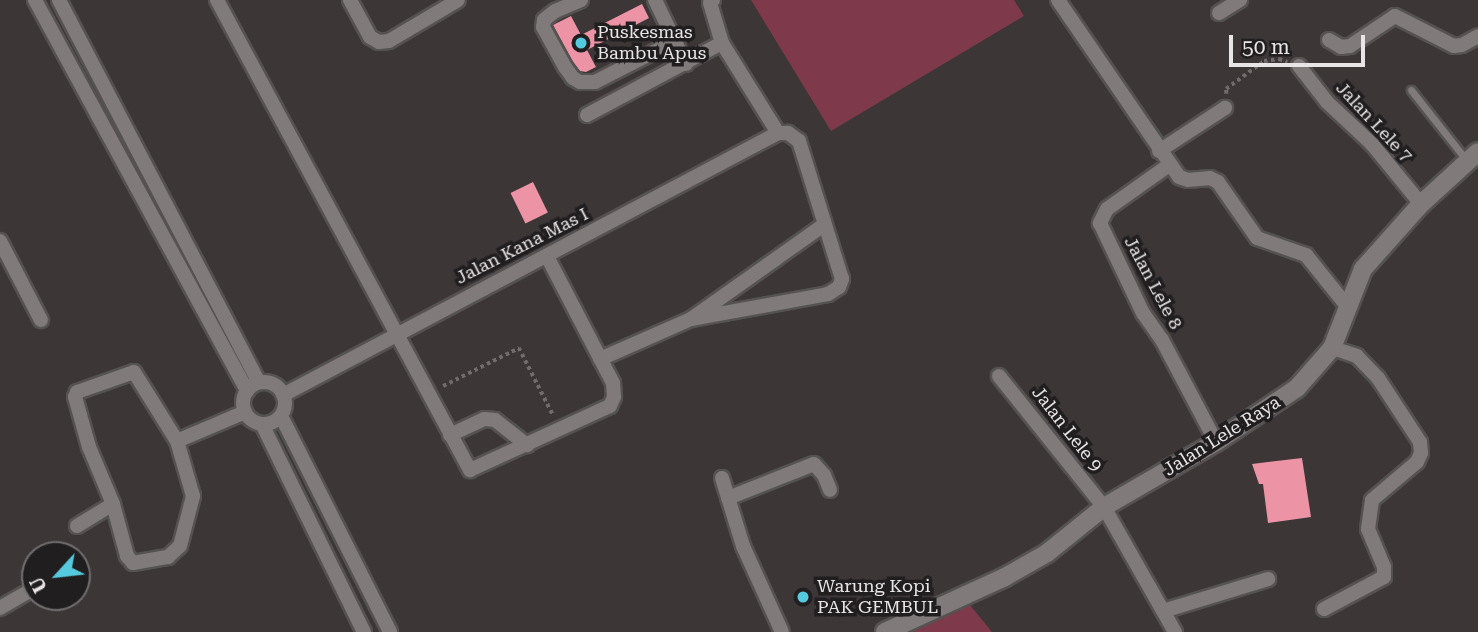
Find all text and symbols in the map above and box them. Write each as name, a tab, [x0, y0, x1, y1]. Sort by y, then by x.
scale bar	[1233, 21, 1370, 65]
place label: Puskesmas Bambu Apus	[597, 22, 706, 64]
marker: Puskesmas Bambu Apus	[571, 33, 591, 53]
text: 50 m	[1242, 35, 1290, 59]
street label: Jalan Lele 7	[1331, 77, 1417, 167]
street label: Jalan Kana Mas I	[452, 203, 592, 289]
street label: Jalan Lele 8	[1120, 233, 1186, 333]
street label: Jalan Lele 9	[1027, 382, 1107, 476]
street label: Jalan Lele Raya	[1160, 391, 1284, 481]
north arrow	[21, 541, 91, 611]
text: U	[25, 573, 52, 597]
place label: Warung Kopi PAK GEMBUL	[817, 576, 938, 618]
marker: Warung Kopi PAK GEMBUL	[795, 589, 811, 605]

